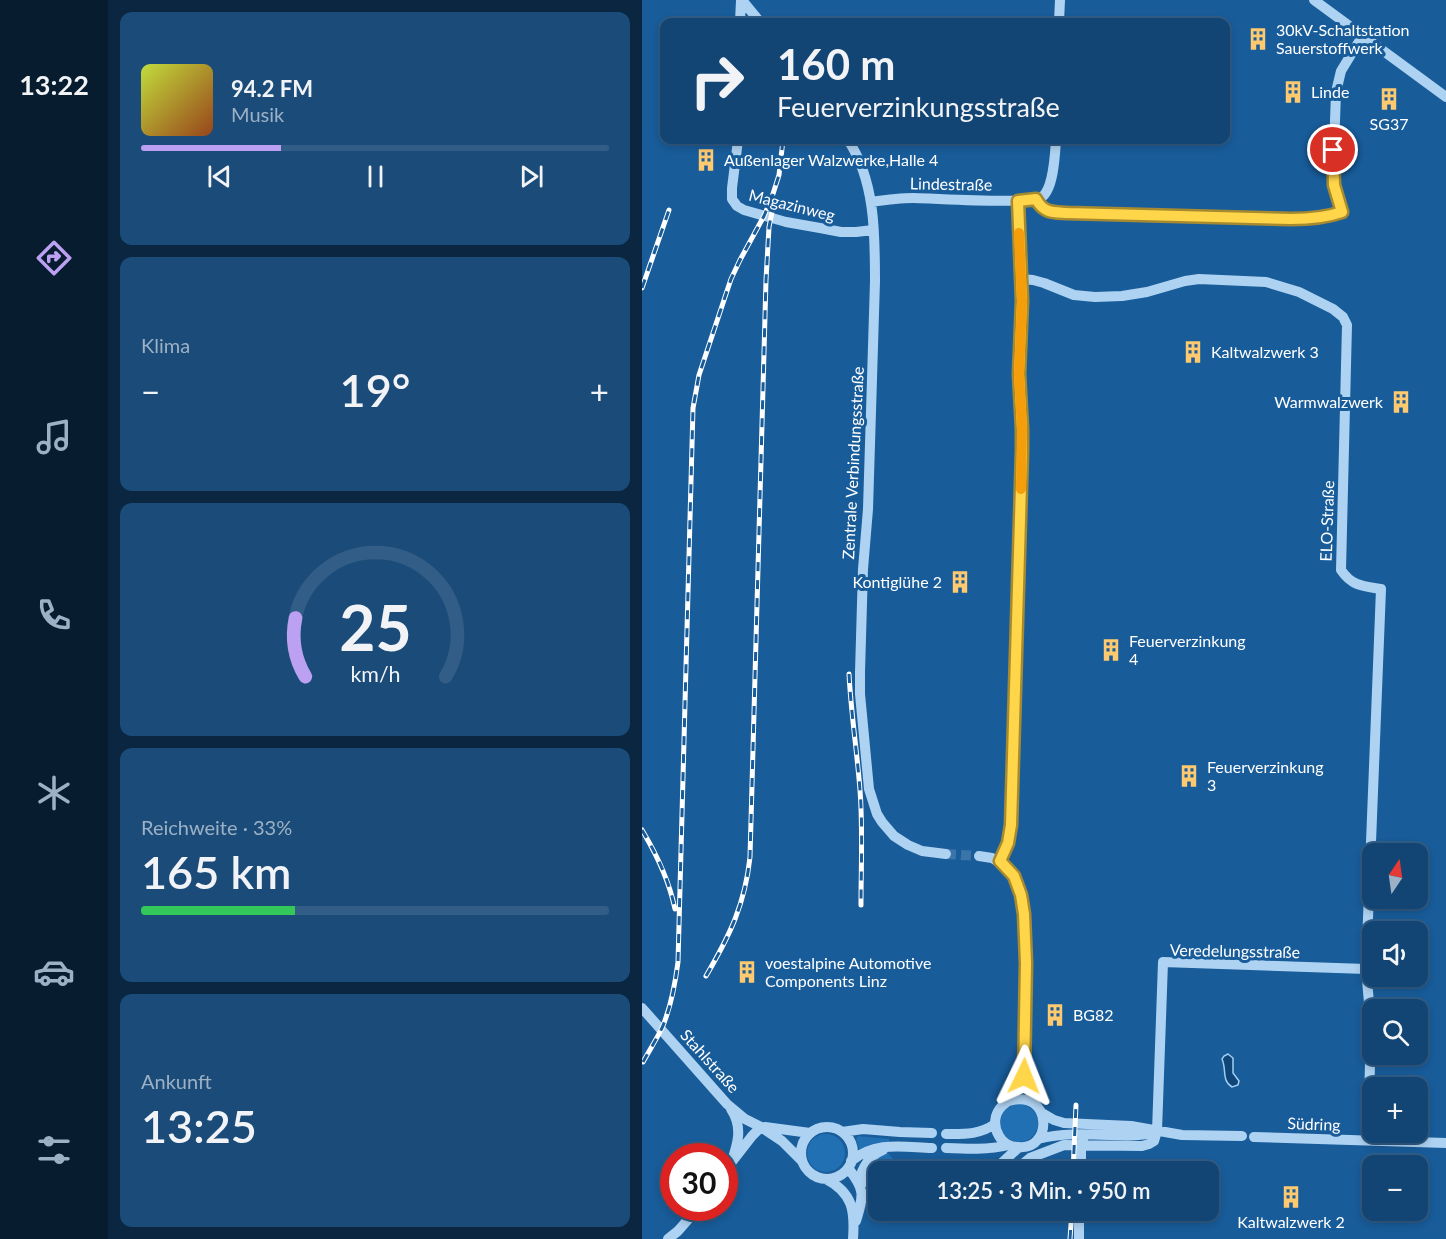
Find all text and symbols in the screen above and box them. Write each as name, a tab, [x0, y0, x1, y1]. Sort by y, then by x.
place label: 30kV-Schaltstation Sauerstoffwerk	[1276, 20, 1410, 57]
building icon: 30kV-Schaltstation Sauerstoffwerk	[1245, 26, 1271, 52]
text: 160 m	[777, 39, 895, 89]
icon: right	[678, 42, 756, 120]
text: 13:22	[19, 68, 89, 101]
text: 94.2 FM	[231, 75, 313, 102]
building icon: Linde	[1280, 79, 1306, 105]
place label: Linde	[1311, 82, 1349, 101]
building icon: SG37	[1376, 86, 1402, 112]
text: Feuerverzinkungsstraße	[777, 90, 1060, 123]
text: Musik	[231, 102, 284, 126]
place label: SG37	[1370, 114, 1408, 133]
pin	[1307, 124, 1358, 175]
icon: arrive	[1316, 133, 1349, 166]
building icon: Außenlager Walzwerke,Halle 4	[693, 147, 719, 173]
place label: Außenlager Walzwerke,Halle 4	[724, 150, 938, 169]
icon: previous	[203, 160, 236, 193]
icon: pause	[359, 160, 392, 193]
icon: next	[515, 160, 548, 193]
street label: Lindestraße	[910, 173, 992, 194]
street label: Magazinweg	[747, 185, 837, 224]
icon: directions	[33, 237, 75, 279]
text: Klima	[141, 333, 190, 357]
building icon: Kaltwalzwerk 3	[1180, 339, 1206, 365]
place label: Kaltwalzwerk 3	[1211, 342, 1319, 361]
text: 19°	[340, 363, 410, 417]
street label: Zentrale Verbindungsstraße	[838, 366, 867, 560]
text: −	[141, 371, 160, 411]
text: +	[590, 371, 609, 411]
building icon: Warmwalzwerk	[1388, 389, 1414, 415]
place label: Warmwalzwerk	[1274, 392, 1384, 411]
icon: music	[33, 416, 75, 458]
street label: ELO-Straße	[1316, 480, 1337, 562]
building icon: Kontiglühe 2	[947, 569, 973, 595]
place label: Kontiglühe 2	[852, 572, 942, 591]
text: 25	[339, 589, 411, 664]
icon: phone	[33, 594, 75, 636]
place label: Feuerverzinkung 4	[1129, 631, 1246, 668]
building icon: Feuerverzinkung 4	[1098, 637, 1124, 663]
text: km/h	[350, 661, 400, 687]
place label: Feuerverzinkung 3	[1207, 757, 1324, 794]
building icon: Feuerverzinkung 3	[1176, 763, 1202, 789]
icon: climate	[33, 772, 75, 814]
text: Reichweite · 33%	[141, 815, 292, 839]
north arrow	[1362, 843, 1428, 909]
map controls	[1362, 843, 1428, 1221]
text: 165 km	[141, 845, 291, 899]
button: sound	[1362, 921, 1428, 987]
street label: Veredelungsstraße	[1170, 940, 1300, 961]
icon: car	[33, 951, 75, 993]
place label: voestalpine Automotive Components Linz	[765, 953, 931, 990]
building icon: voestalpine Automotive Components Linz	[734, 959, 760, 985]
button: search	[1362, 999, 1428, 1065]
building icon: BG82	[1042, 1002, 1068, 1028]
place label: BG82	[1073, 1005, 1114, 1024]
street label: Stahlstraße	[677, 1025, 744, 1096]
position arrow	[992, 1044, 1056, 1108]
text: Ankunft	[141, 1069, 212, 1093]
button: +	[1362, 1077, 1428, 1143]
text: 13:25	[141, 1099, 257, 1153]
street label: Südring	[1287, 1113, 1341, 1134]
icon: filters	[33, 1129, 75, 1171]
speed limit sign: 30	[660, 1143, 738, 1221]
button: −	[1362, 1155, 1428, 1221]
text: 13:25 · 3 Min. · 950 m	[936, 1177, 1151, 1204]
building icon: Kaltwalzwerk 2	[1278, 1184, 1304, 1210]
place label: Kaltwalzwerk 2	[1237, 1212, 1345, 1231]

